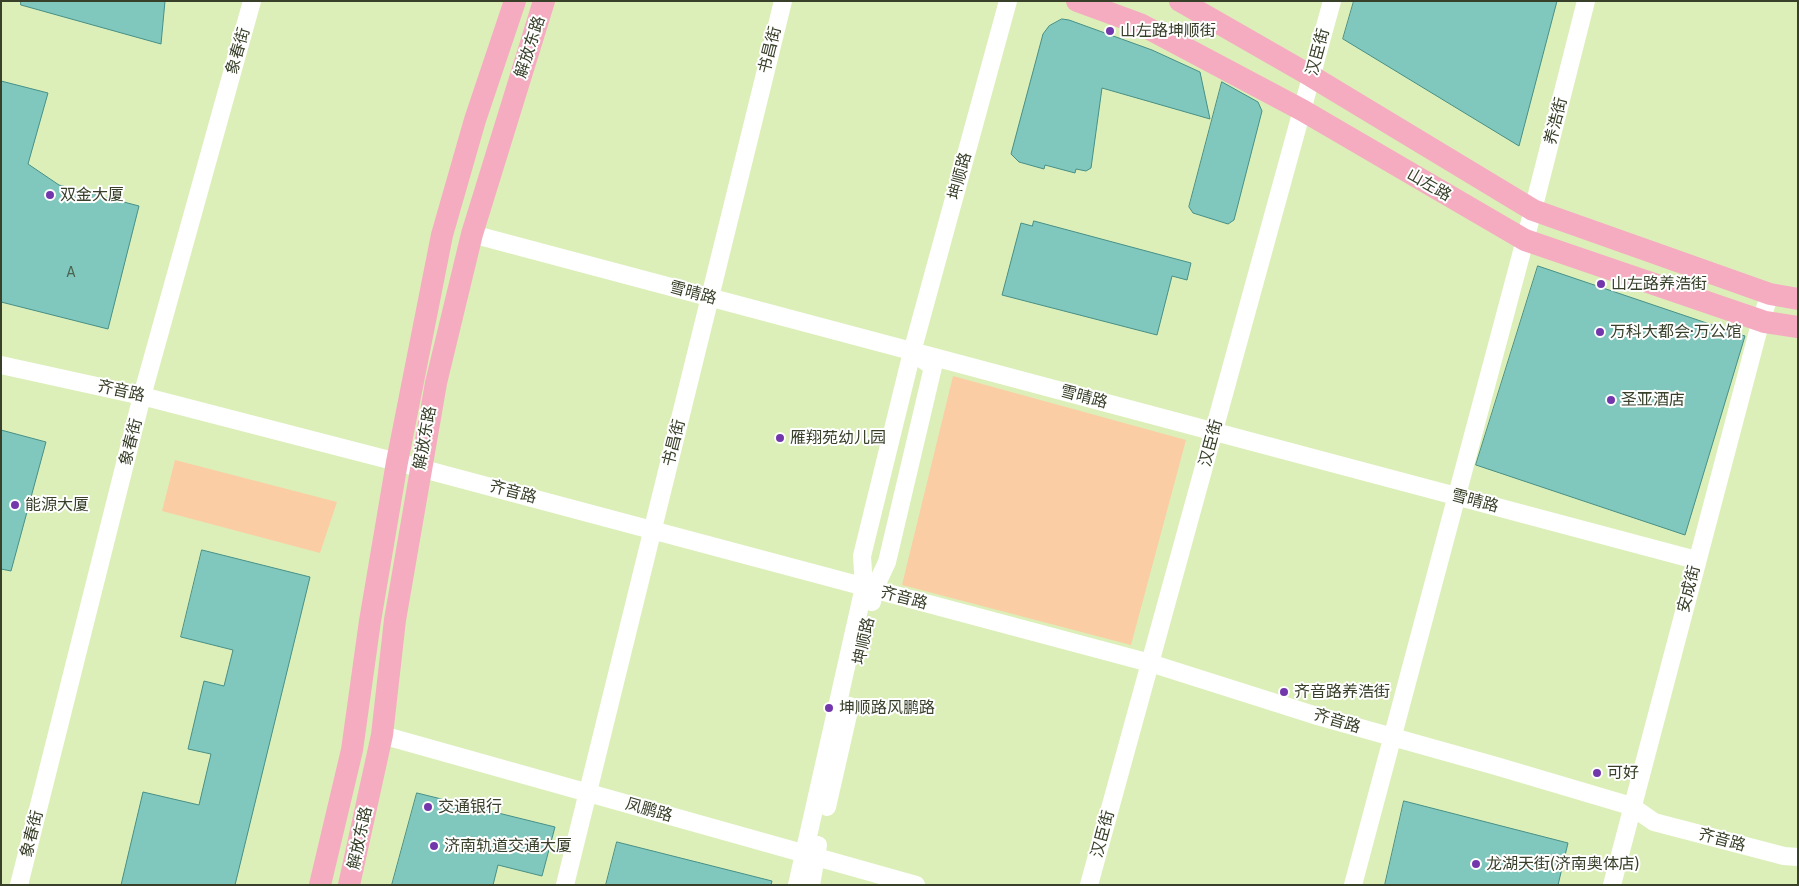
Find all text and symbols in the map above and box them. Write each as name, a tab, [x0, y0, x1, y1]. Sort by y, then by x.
street label: 解放东路	[511, 14, 549, 80]
place label: 山左路坤顺街	[1120, 21, 1216, 41]
street label: 书昌街	[755, 24, 785, 76]
street label: 象春街	[222, 25, 254, 77]
marker: 山左路坤顺街	[1104, 25, 1116, 37]
street label: 汉臣街	[1303, 26, 1333, 78]
street label: 养浩街	[1541, 95, 1571, 147]
street label: 坤顺路	[945, 150, 975, 202]
street label: 山左路	[1403, 165, 1455, 205]
place label: 双金大厦	[60, 185, 124, 205]
marker: 双金大厦	[44, 189, 56, 201]
house number: A	[66, 265, 76, 281]
place label: 山左路养浩街	[1611, 274, 1707, 294]
street label: 雪晴路	[667, 278, 719, 308]
marker: 山左路养浩街	[1595, 278, 1607, 290]
place label: 万科大都会·万公馆	[1610, 322, 1742, 342]
marker: 万科大都会·万公馆	[1594, 326, 1606, 338]
street label: 齐音路	[95, 376, 147, 406]
street label: 雪晴路	[1058, 382, 1110, 412]
place label: 圣亚酒店	[1621, 390, 1685, 410]
marker: 圣亚酒店	[1605, 394, 1617, 406]
street label: 解放东路	[410, 405, 440, 471]
street label: 象春街	[116, 416, 146, 468]
street label: 书昌街	[659, 417, 689, 469]
street label: 汉臣街	[1196, 417, 1226, 469]
place label: 雁翔苑幼儿园	[790, 428, 886, 448]
marker: 雁翔苑幼儿园	[774, 432, 786, 444]
street label: 齐音路	[487, 477, 539, 507]
street label: 雪晴路	[1449, 486, 1501, 516]
place label: 能源大厦	[25, 495, 89, 515]
marker: 能源大厦	[9, 499, 21, 511]
street label: 安成街	[1674, 563, 1704, 615]
street label: 齐音路	[878, 583, 930, 613]
street label: 坤顺路	[850, 616, 878, 666]
place label: 齐音路养浩街	[1294, 682, 1390, 702]
marker: 齐音路养浩街	[1278, 686, 1290, 698]
place label: 坤顺路风鹏路	[839, 698, 935, 718]
marker: 坤顺路风鹏路	[823, 702, 835, 714]
street label: 齐音路	[1311, 705, 1363, 737]
place label: 可好	[1607, 763, 1639, 783]
marker: 可好	[1591, 767, 1603, 779]
street label: 凤鹏路	[623, 794, 675, 826]
place label: 交通银行	[438, 797, 502, 817]
marker: 交通银行	[422, 801, 434, 813]
street label: 解放东路	[344, 805, 376, 871]
street label: 象春街	[17, 808, 47, 860]
street label: 汉臣街	[1088, 808, 1118, 860]
street label: 齐音路	[1696, 825, 1748, 855]
place label: 济南轨道交通大厦	[444, 836, 572, 856]
marker: 济南轨道交通大厦	[428, 840, 440, 852]
place label: 龙湖天街(济南奥体店)	[1486, 854, 1640, 874]
marker: 龙湖天街(济南奥体店)	[1470, 858, 1482, 870]

